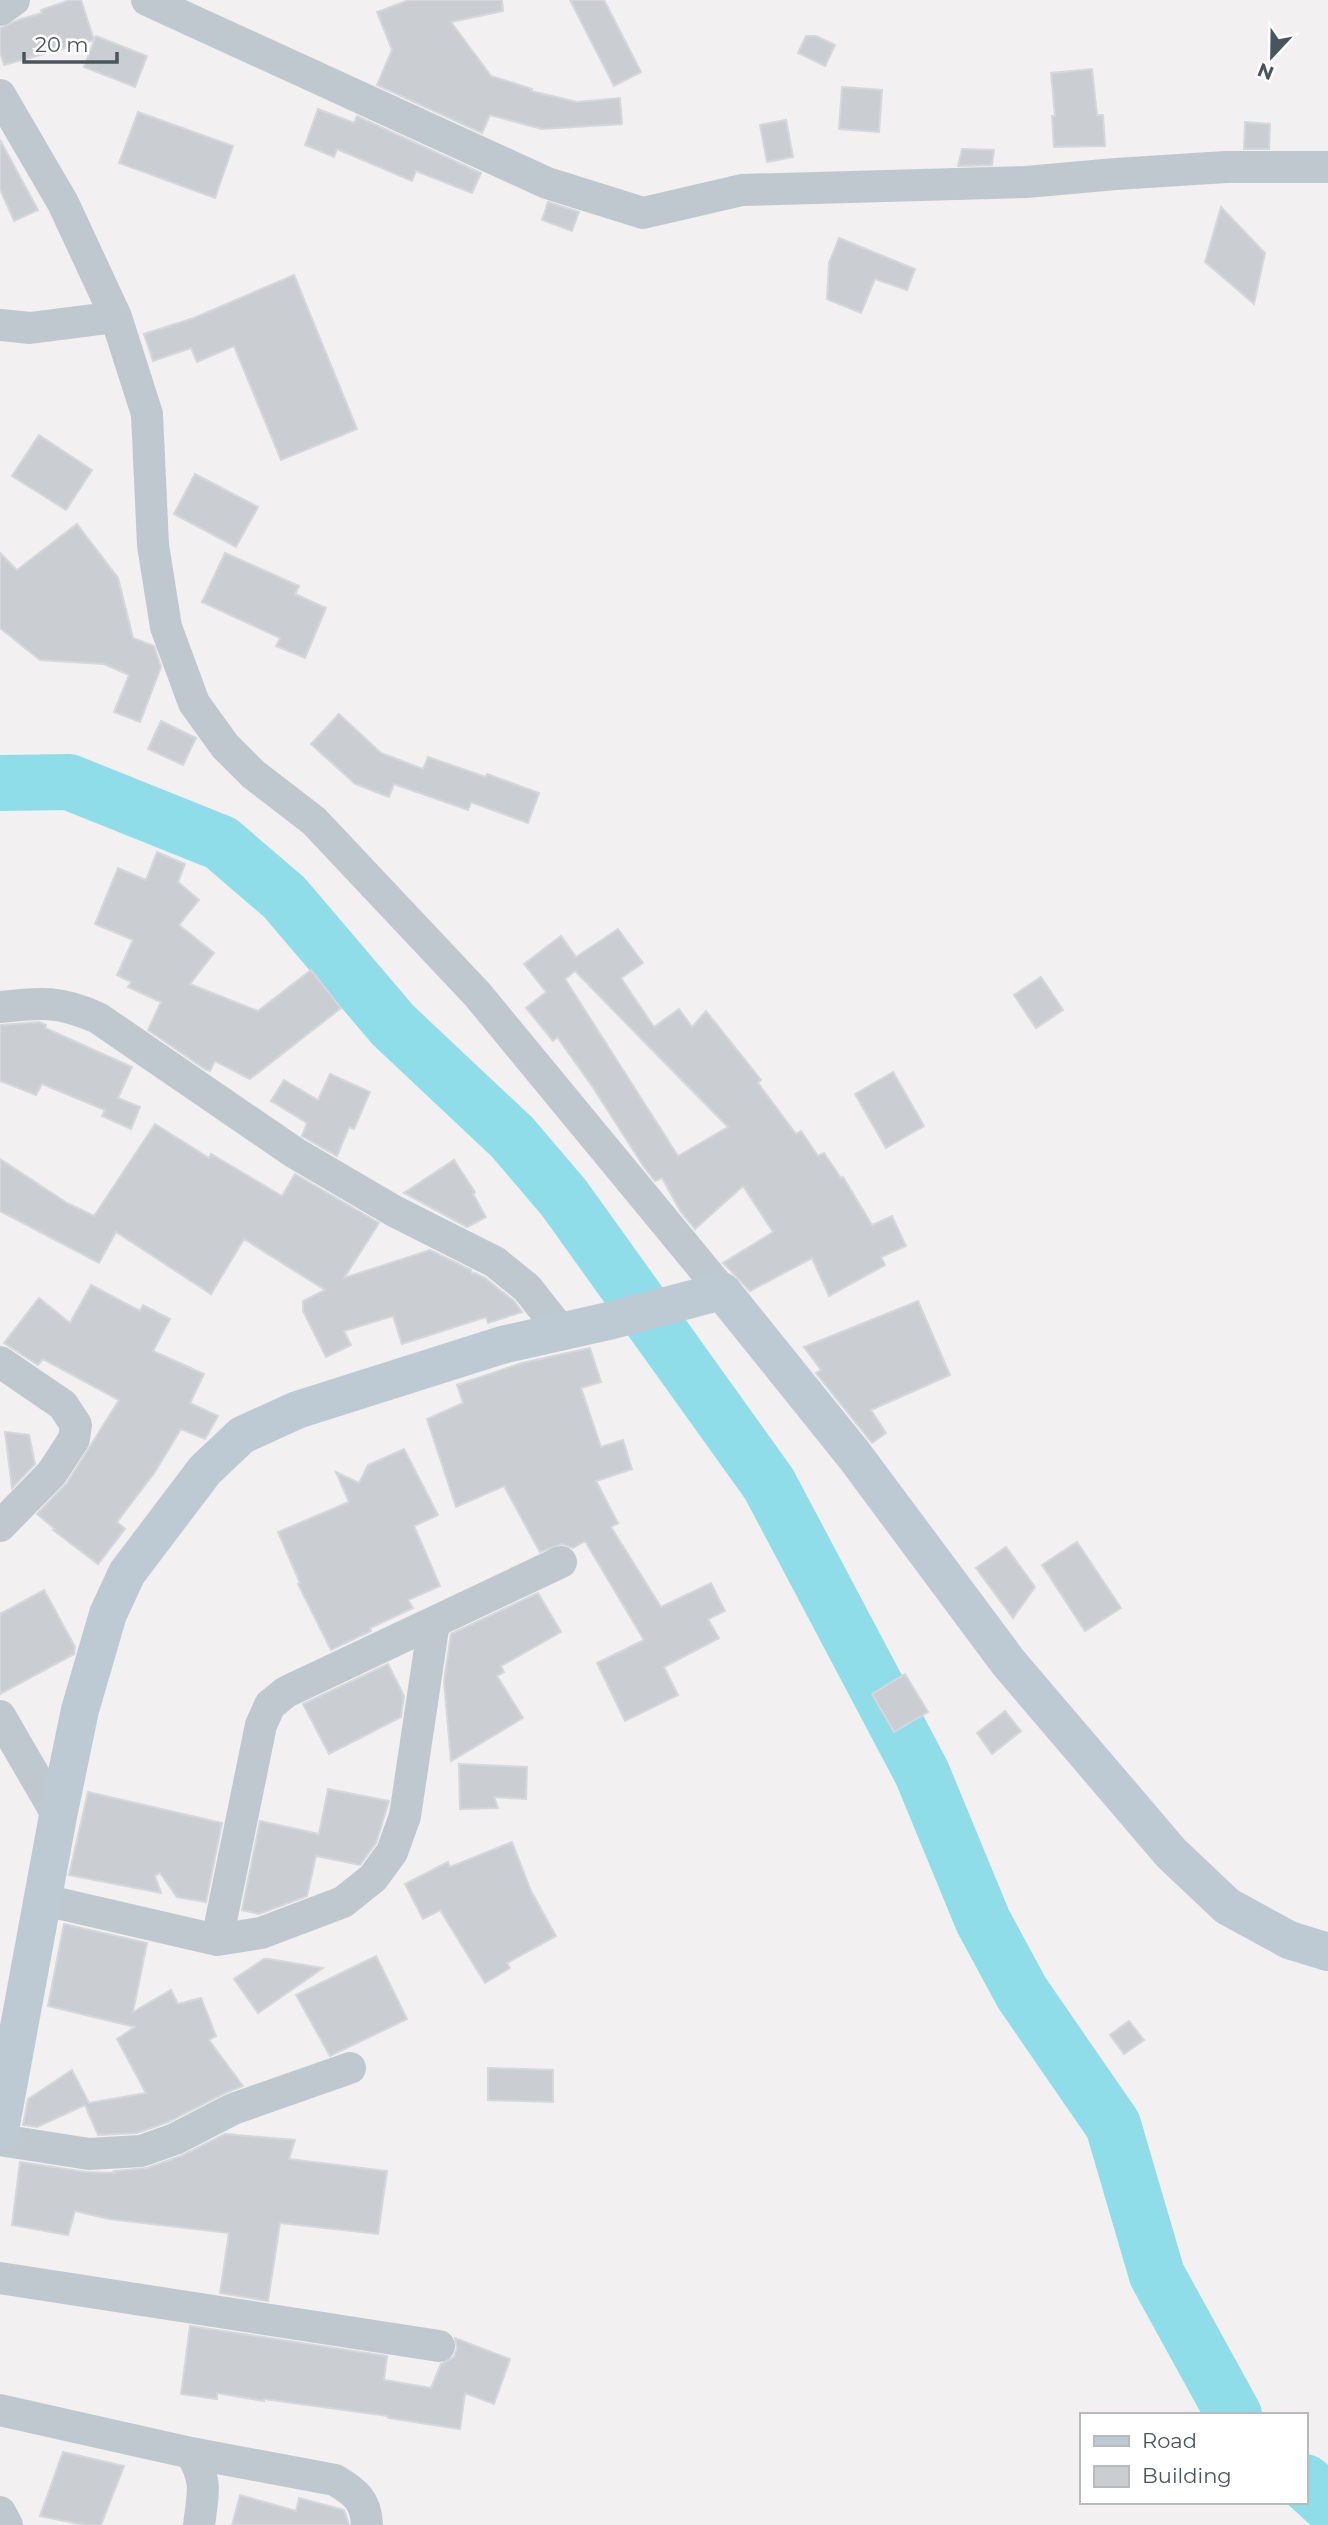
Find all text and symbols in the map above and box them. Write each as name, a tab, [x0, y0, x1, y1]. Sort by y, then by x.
scale bar	[24, 21, 117, 65]
north arrow	[1237, 21, 1307, 91]
text: 20 m	[35, 32, 89, 57]
text: N	[1254, 58, 1277, 85]
legend	[1080, 2413, 1307, 2504]
text: Road	[1142, 2428, 1197, 2453]
text: Building	[1142, 2463, 1232, 2488]

